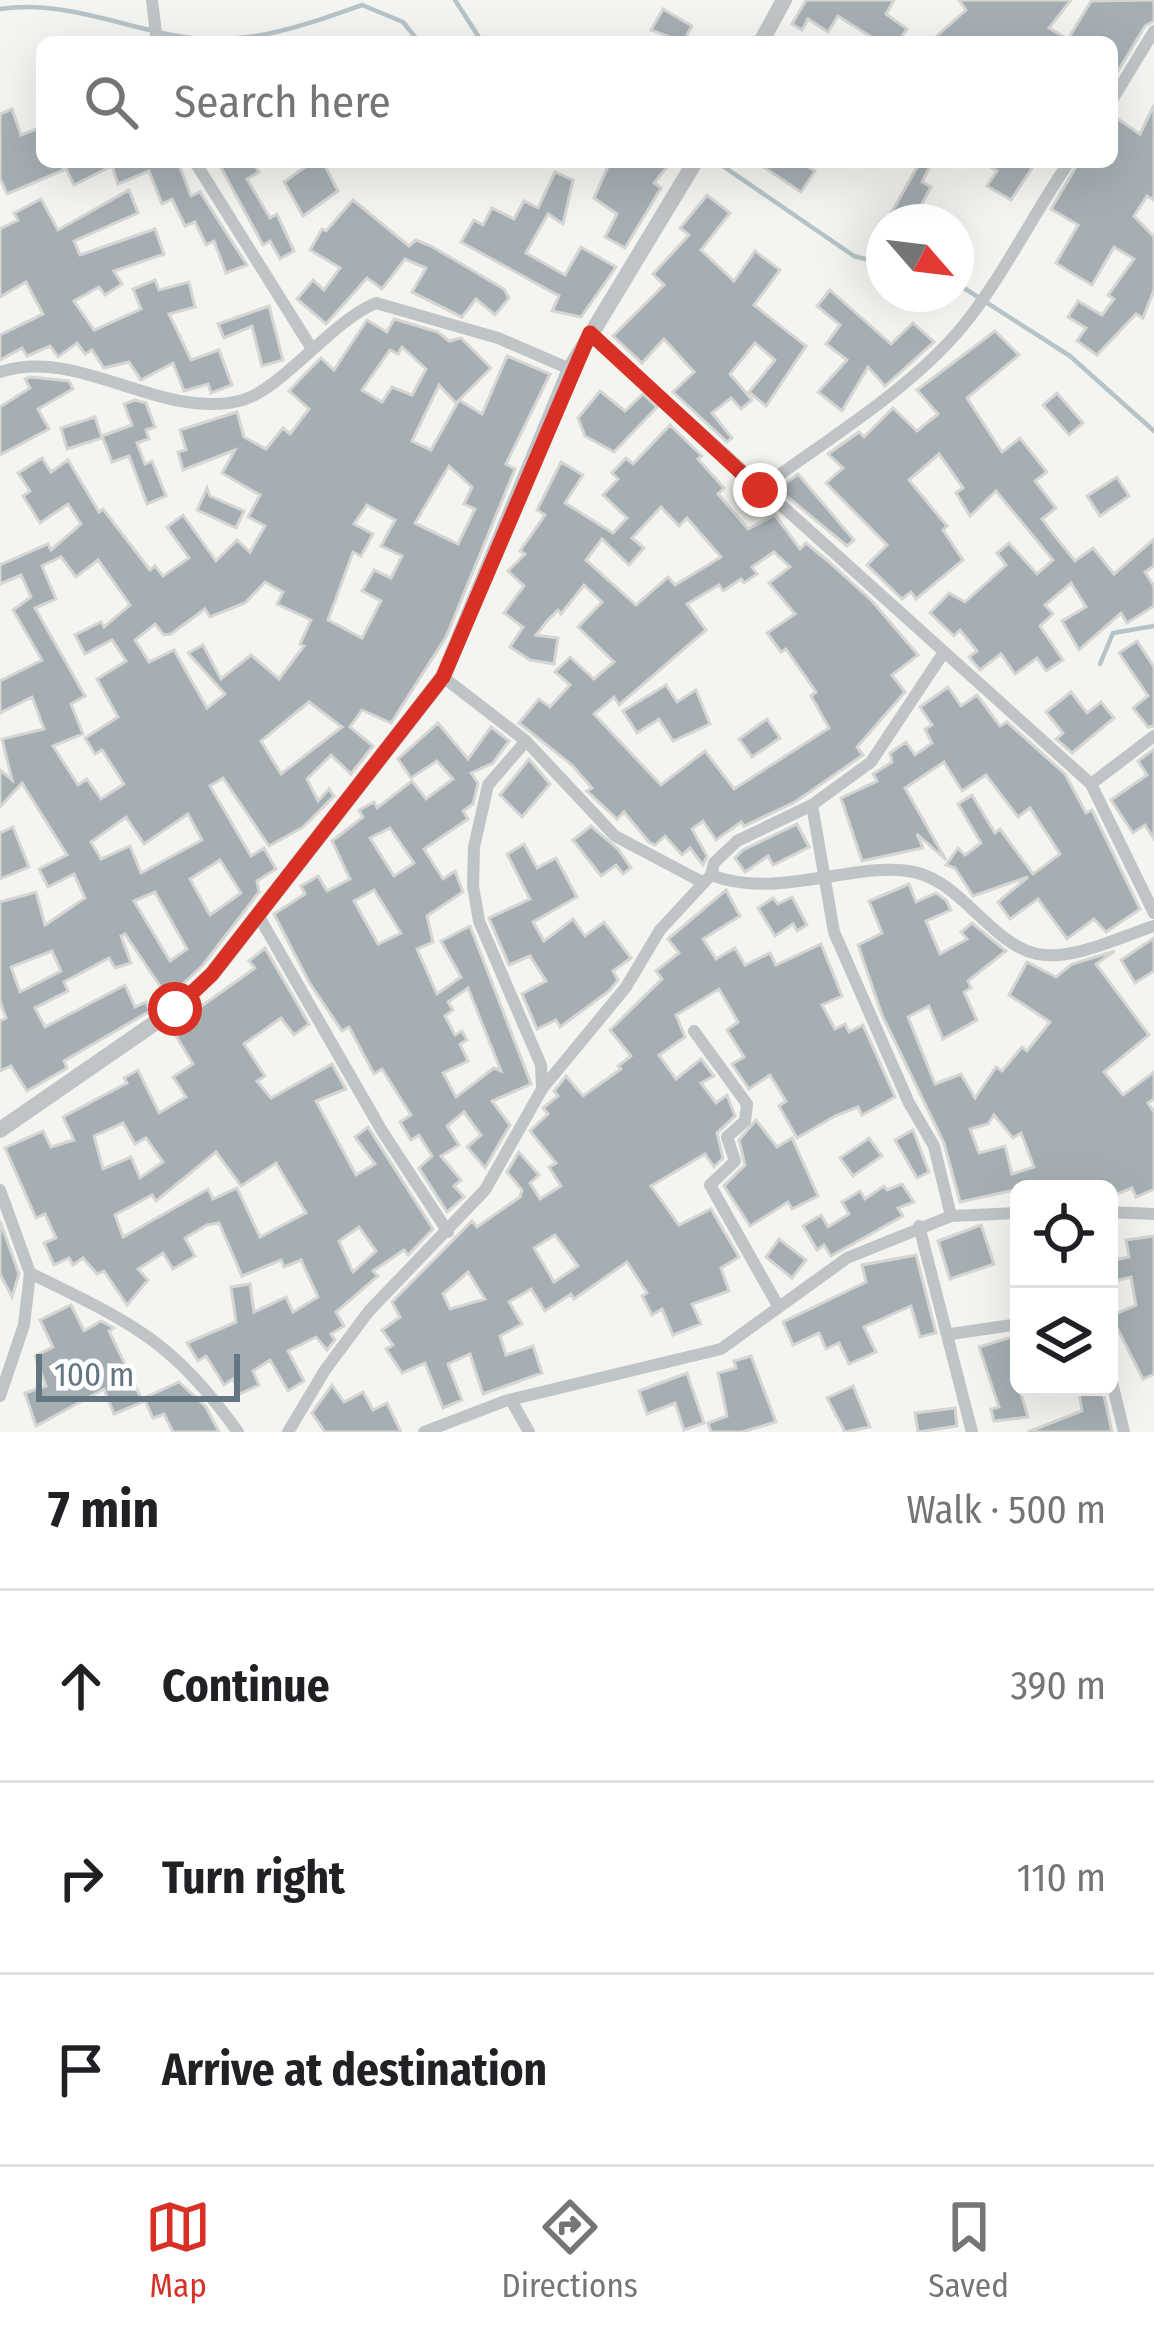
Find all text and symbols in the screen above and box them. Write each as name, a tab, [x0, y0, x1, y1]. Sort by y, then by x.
search box	[36, 36, 1118, 168]
icon: search	[78, 69, 144, 135]
text: Search here	[174, 75, 391, 129]
north arrow	[866, 204, 974, 312]
route end	[733, 463, 787, 517]
route start	[148, 982, 202, 1036]
map controls	[1010, 1180, 1118, 1396]
button: locate	[1010, 1180, 1118, 1288]
button: layers	[1010, 1288, 1118, 1396]
scale bar	[36, 1348, 240, 1401]
text: 100 m	[54, 1355, 134, 1395]
text: 7 min	[48, 1479, 159, 1541]
text: Walk · 500 m	[906, 1487, 1106, 1533]
icon: ahead	[48, 1653, 114, 1719]
text: Continue	[162, 1659, 330, 1713]
text: 390 m	[1010, 1663, 1106, 1709]
icon: right	[48, 1845, 114, 1911]
text: Turn right	[162, 1851, 345, 1905]
text: 110 m	[1017, 1855, 1106, 1901]
icon: arrive	[48, 2037, 114, 2103]
text: Arrive at destination	[162, 2043, 547, 2097]
tab: Map	[145, 2194, 211, 2306]
tab: Directions	[501, 2194, 638, 2306]
tab: Saved	[928, 2194, 1009, 2306]

